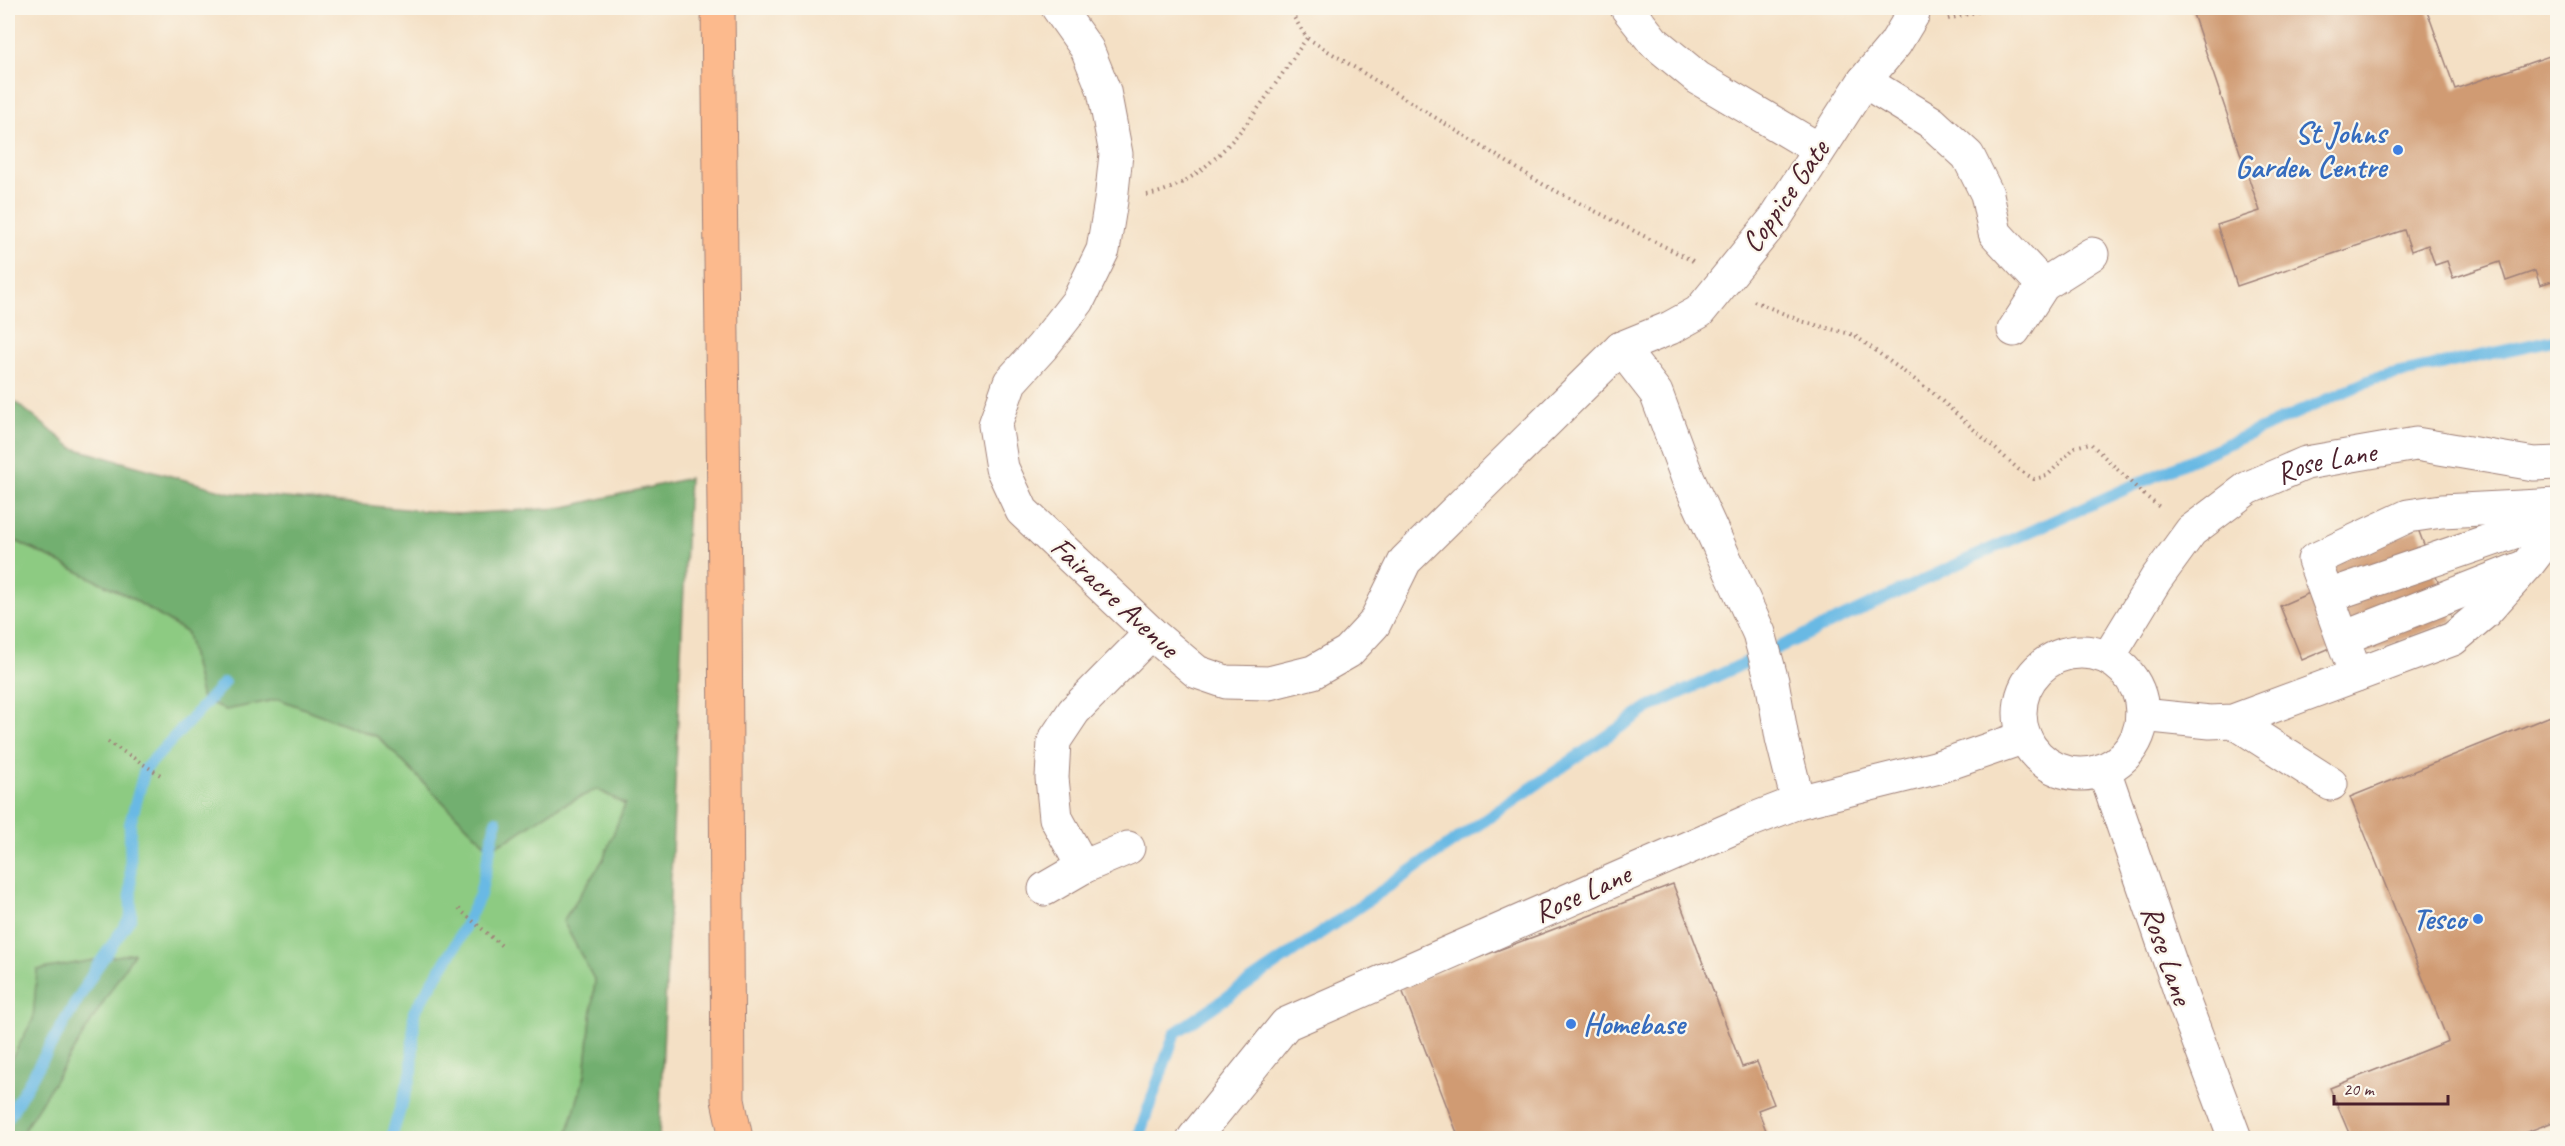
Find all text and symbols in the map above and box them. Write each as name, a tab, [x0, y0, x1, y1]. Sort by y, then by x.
place label: St Johns Garden Centre	[2235, 114, 2389, 186]
street label: Coppice Gate	[1733, 131, 1839, 260]
marker: St Johns Garden Centre	[2391, 143, 2405, 157]
street label: Rose Lane	[2270, 432, 2381, 493]
street label: Fairacre Avenue	[1043, 528, 1189, 668]
street label: Rose Lane	[1528, 854, 1638, 931]
place label: Tesco	[2413, 900, 2469, 938]
street label: Rose Lane	[2132, 901, 2202, 1012]
marker: Tesco	[2471, 912, 2485, 926]
place label: Homebase	[1583, 1005, 1688, 1043]
marker: Homebase	[1564, 1017, 1578, 1031]
scale bar	[2334, 1068, 2448, 1106]
text: 20 m	[2343, 1078, 2376, 1100]

